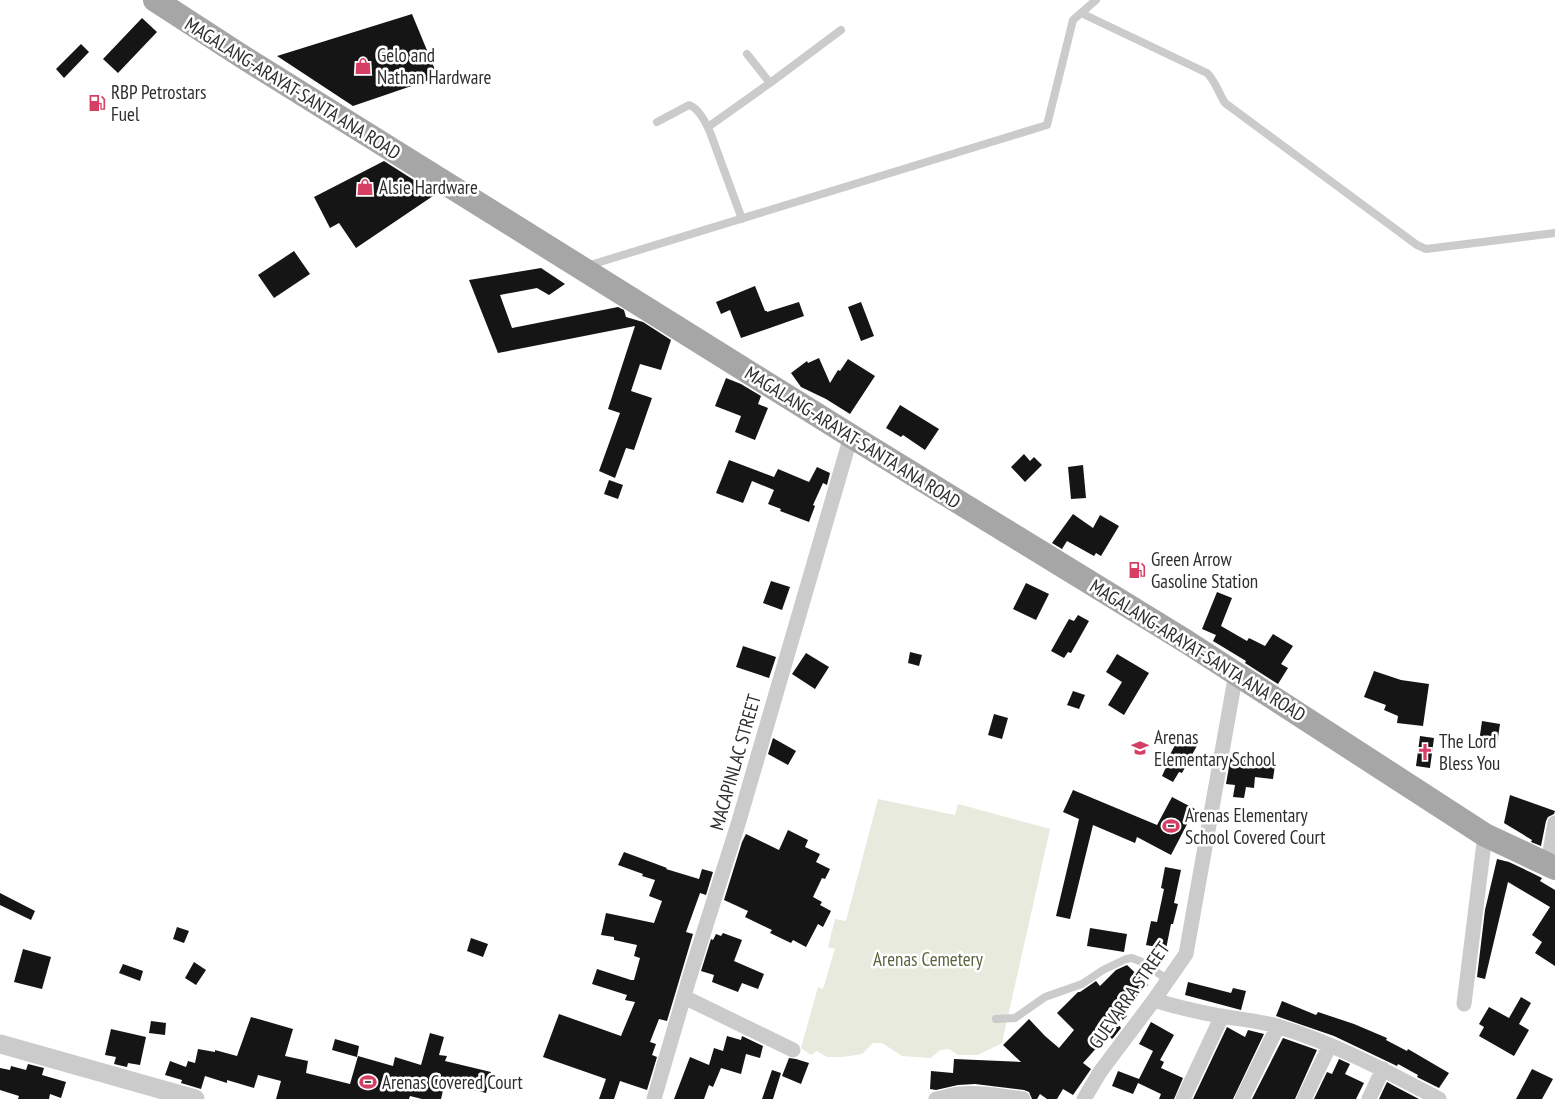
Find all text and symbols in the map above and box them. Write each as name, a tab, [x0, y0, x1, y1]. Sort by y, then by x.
street label: MAGALANG-ARAYAT-SANTA ANA ROAD	[181, 12, 405, 164]
place label: Gelo and Nathan Hardware	[377, 43, 492, 89]
shop icon: Gelo and Nathan Hardware	[353, 56, 373, 76]
place label: RBP Petrostars Fuel	[111, 80, 206, 126]
fuel station icon: RBP Petrostars Fuel	[87, 93, 107, 113]
place label: Alsie Hardware	[379, 175, 478, 199]
shop icon: Alsie Hardware	[355, 177, 375, 197]
street label: MAGALANG-ARAYAT-SANTA ANA ROAD	[741, 361, 965, 513]
place label: Green Arrow Gasoline Station	[1151, 547, 1258, 593]
fuel station icon: Green Arrow Gasoline Station	[1127, 560, 1147, 580]
street label: MAGALANG-ARAYAT-SANTA ANA ROAD	[1086, 574, 1310, 726]
street label: MACAPINLAC STREET	[704, 691, 766, 833]
place label: Arenas Elementary School	[1154, 725, 1276, 771]
place label: The Lord Bless You	[1439, 729, 1500, 775]
school or university icon: Arenas Elementary School	[1130, 738, 1150, 758]
church icon: The Lord Bless You	[1415, 742, 1435, 762]
place label: Arenas Elementary School Covered Court	[1185, 803, 1326, 849]
sports icon: Arenas Elementary School Covered Court	[1161, 816, 1181, 836]
street label: GUEVARRA STREET	[1083, 936, 1175, 1053]
park label: Arenas Cemetery	[873, 947, 984, 971]
place label: Arenas Covered Court	[382, 1070, 523, 1094]
sports icon: Arenas Covered Court	[358, 1072, 378, 1092]

